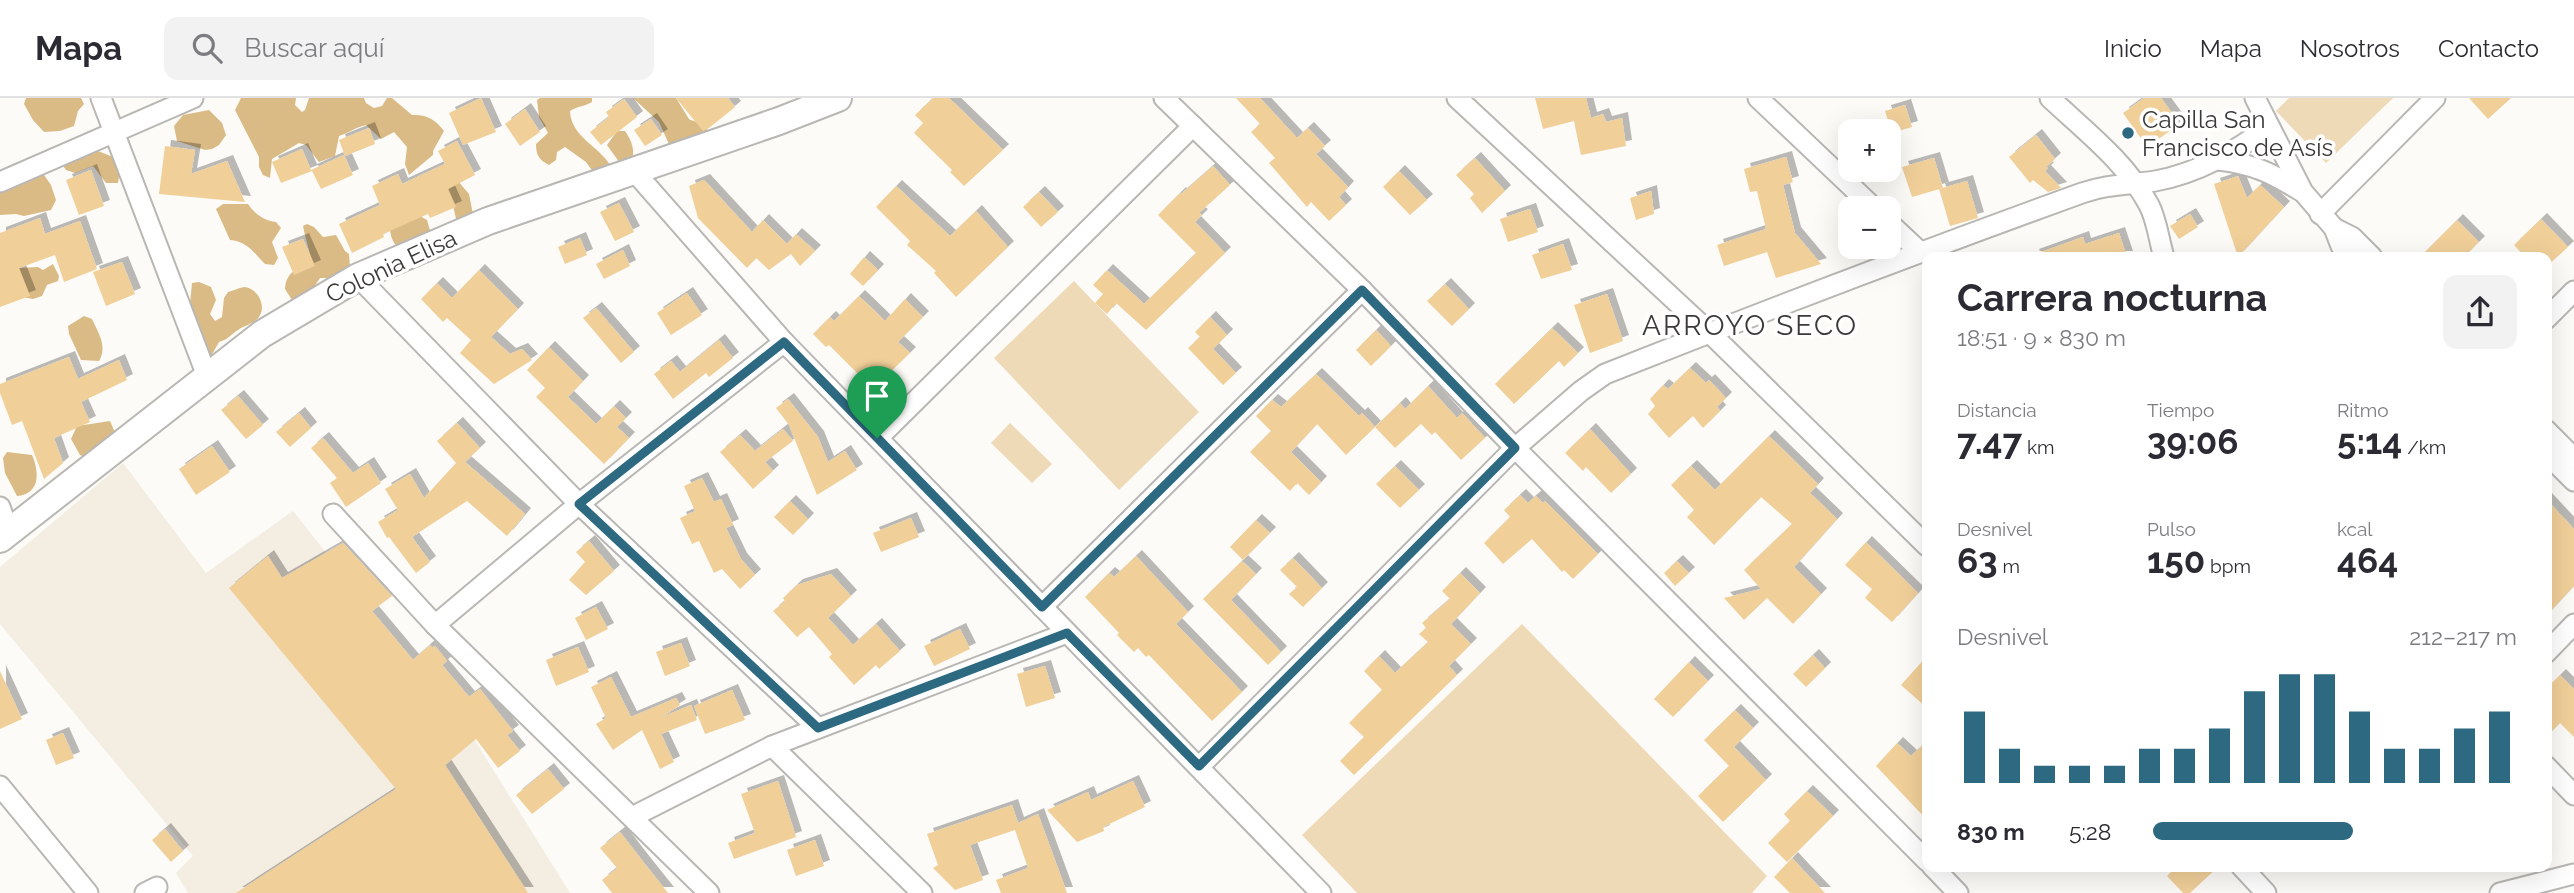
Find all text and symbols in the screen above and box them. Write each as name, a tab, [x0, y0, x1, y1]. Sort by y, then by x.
search box	[164, 17, 654, 80]
text: Mapa	[35, 29, 122, 68]
icon: search	[188, 29, 226, 67]
text: Buscar aquí	[244, 33, 384, 63]
text: Inicio	[2104, 34, 2162, 63]
text: Mapa	[2200, 34, 2262, 63]
text: Nosotros	[2300, 34, 2400, 63]
text: Contacto	[2438, 34, 2539, 63]
place label: Capilla San Francisco de Asís	[2142, 105, 2333, 162]
map controls	[1838, 119, 1901, 259]
button: +	[1838, 119, 1901, 182]
marker: Capilla San Francisco de Asís	[2120, 125, 2136, 141]
button: −	[1838, 196, 1901, 259]
street label: Colonia Elisa	[321, 223, 461, 309]
text: Carrera nocturna	[1957, 275, 2267, 320]
button: share	[2443, 275, 2517, 349]
district label: ARROYO SECO	[1642, 309, 1858, 342]
text: 18:51 · 9 × 830 m	[1957, 324, 2126, 351]
pin	[847, 366, 907, 438]
icon: arrive	[858, 377, 896, 415]
text: Distancia	[1957, 399, 2037, 421]
text: Tiempo	[2147, 399, 2214, 421]
text: Ritmo	[2337, 399, 2389, 421]
text: 7.47	[1957, 421, 2022, 462]
text: 39:06	[2147, 421, 2239, 462]
text: 5:14	[2337, 421, 2402, 462]
text: km	[2022, 436, 2055, 458]
text: /km	[2402, 436, 2446, 458]
text: Desnivel	[1957, 518, 2032, 540]
text: Pulso	[2147, 518, 2196, 540]
text: kcal	[2337, 518, 2373, 540]
text: 63	[1957, 540, 1998, 581]
text: 150	[2147, 540, 2205, 581]
text: 464	[2337, 540, 2398, 581]
text: m	[1998, 555, 2020, 577]
text: bpm	[2205, 555, 2251, 577]
text: Desnivel	[1957, 623, 2048, 650]
text: 212–217 m	[2409, 623, 2517, 650]
text: 830 m	[1957, 818, 2025, 845]
text: 5:28	[2069, 818, 2111, 845]

